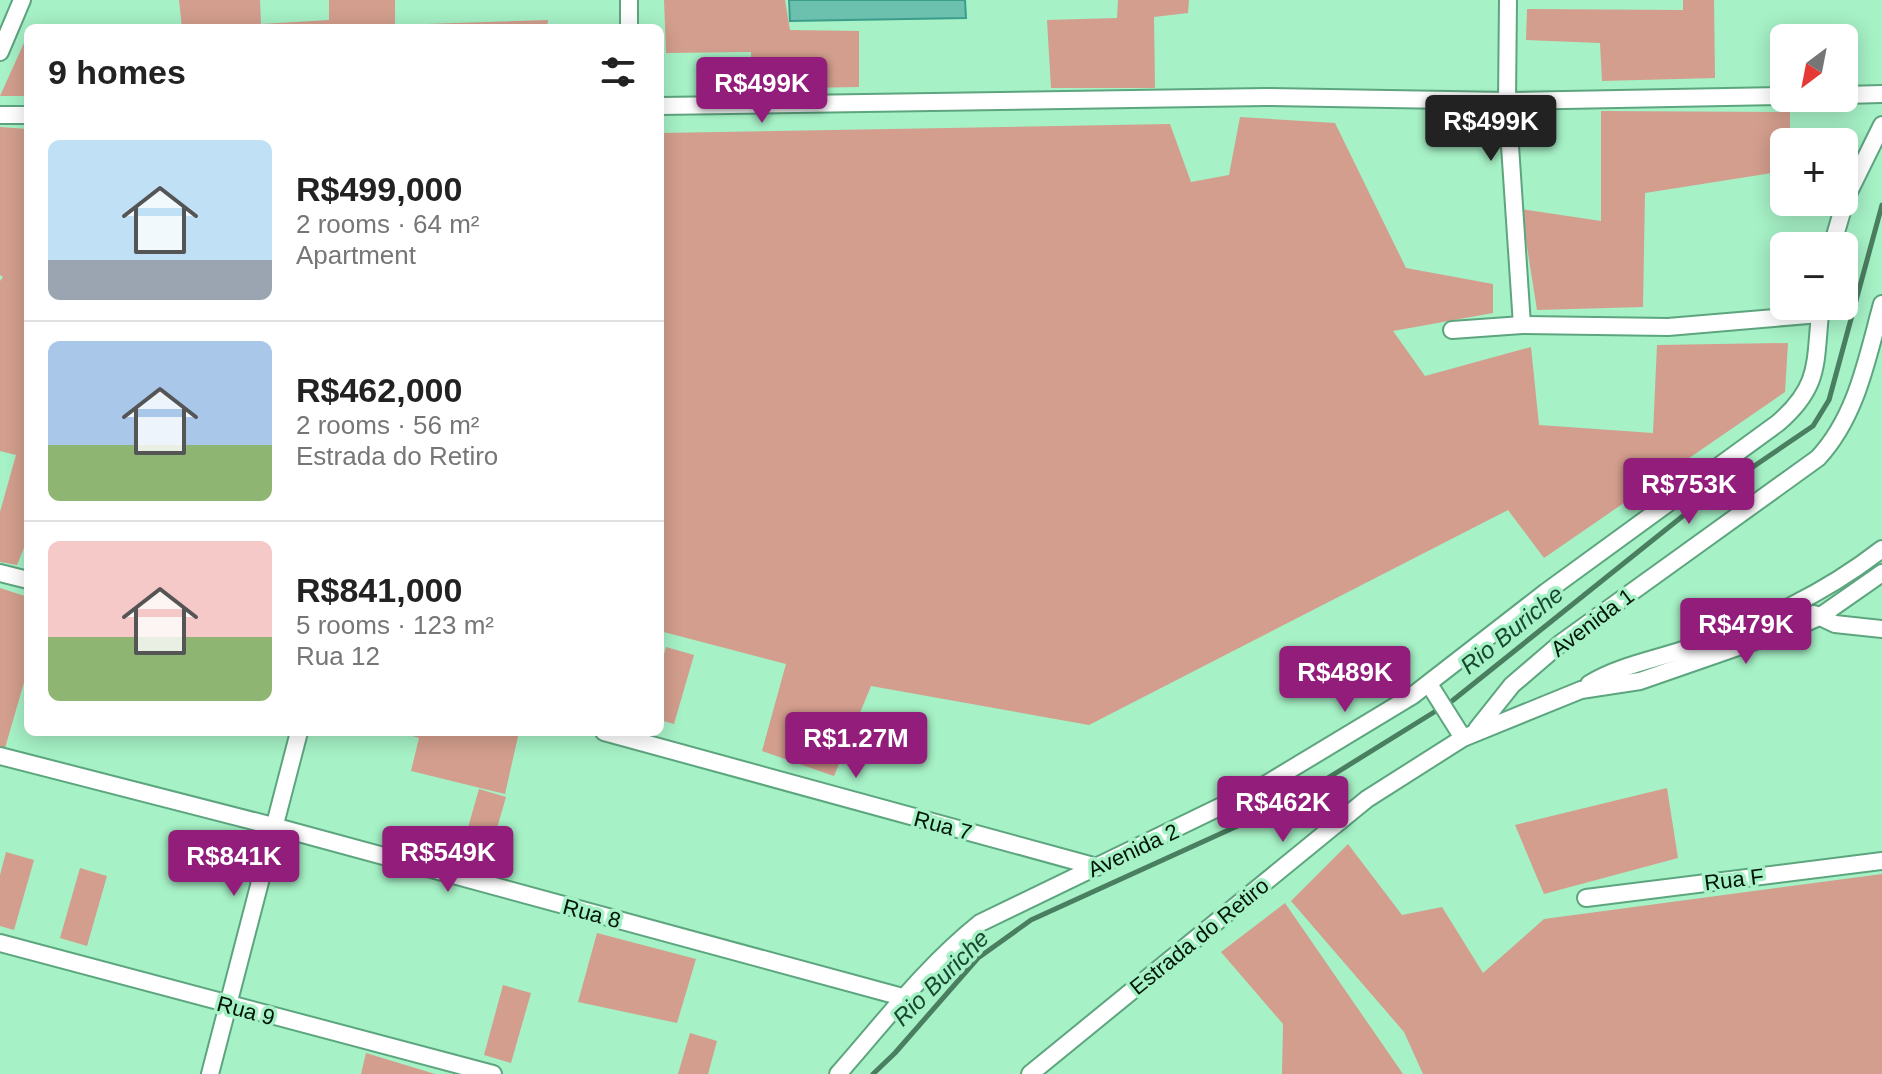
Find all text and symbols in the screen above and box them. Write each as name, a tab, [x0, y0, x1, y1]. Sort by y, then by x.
north arrow	[1770, 24, 1858, 112]
map controls	[1770, 24, 1858, 320]
icon: filters	[596, 50, 640, 94]
text: 9 homes	[48, 53, 186, 91]
pin: R$499K	[697, 57, 827, 125]
text: R$499K	[714, 68, 810, 98]
pin: R$499K	[1426, 95, 1556, 163]
text: R$499K	[1443, 106, 1539, 136]
button: +	[1770, 128, 1858, 216]
text: R$499,000	[296, 170, 462, 208]
icon: home	[112, 172, 208, 268]
text: 2 rooms · 64 m²	[296, 209, 480, 239]
button: −	[1770, 232, 1858, 320]
text: Apartment	[296, 240, 416, 270]
text: R$462,000	[296, 371, 462, 409]
icon: home	[112, 373, 208, 469]
text: 2 rooms · 56 m²	[296, 410, 480, 440]
text: Estrada do Retiro	[296, 441, 498, 471]
pin: R$753K	[1624, 458, 1754, 526]
text: R$753K	[1641, 469, 1737, 499]
text: R$841,000	[296, 571, 462, 609]
icon: home	[112, 573, 208, 669]
water label: Rio Buriche	[1455, 580, 1568, 679]
street label: Avenida 1	[1546, 583, 1639, 662]
pin: R$479K	[1681, 598, 1811, 666]
text: R$479K	[1698, 609, 1794, 639]
text: 5 rooms · 123 m²	[296, 610, 494, 640]
text: Rua 12	[296, 641, 380, 671]
pin: R$489K	[1280, 646, 1410, 714]
text: R$489K	[1297, 657, 1393, 687]
pin: R$1.27M	[782, 712, 930, 780]
text: R$1.27M	[803, 723, 909, 753]
pin: R$462K	[1218, 776, 1348, 844]
text: R$462K	[1235, 787, 1331, 817]
street label: Rua 7	[911, 806, 974, 845]
street label: Avenida 2	[1084, 819, 1183, 882]
pin: R$549K	[383, 826, 513, 894]
pin: R$841K	[169, 830, 299, 898]
text: R$549K	[400, 837, 496, 867]
text: R$841K	[186, 841, 282, 871]
street label: Rua F	[1703, 863, 1765, 896]
street label: Estrada do Retiro	[1125, 873, 1274, 1000]
street label: Rua 8	[560, 894, 623, 933]
water label: Rio Buriche	[887, 924, 994, 1031]
street label: Rua 9	[214, 991, 277, 1030]

